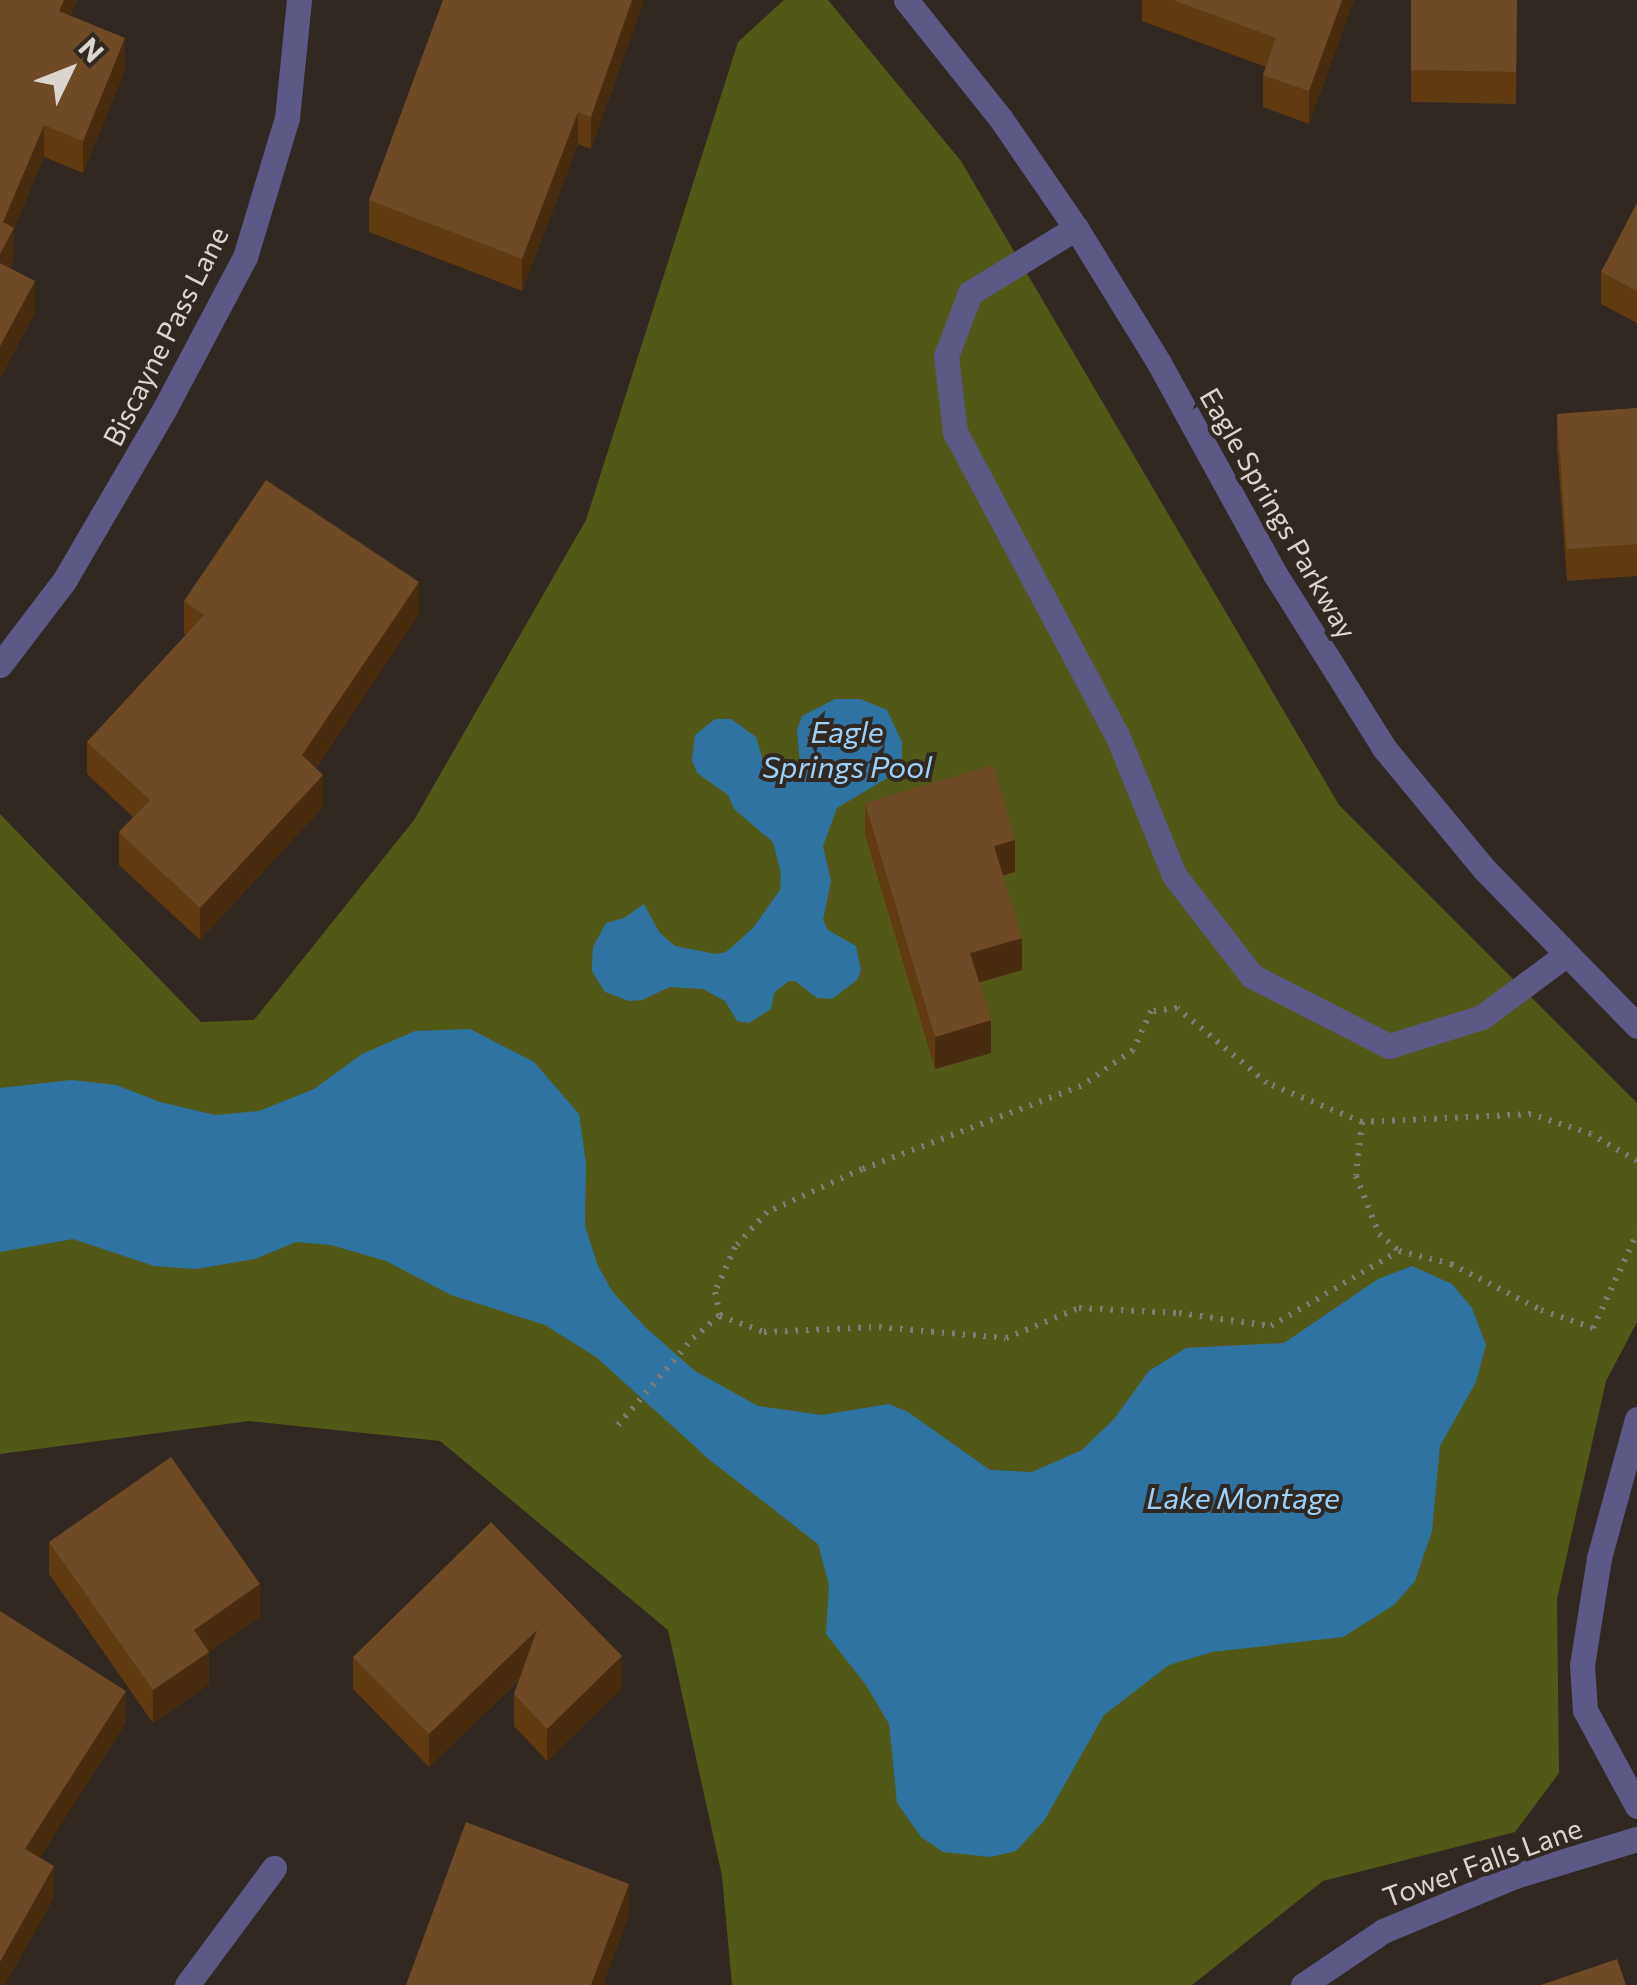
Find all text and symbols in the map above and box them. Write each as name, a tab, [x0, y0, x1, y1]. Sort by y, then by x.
north arrow	[20, 20, 120, 120]
text: N	[72, 30, 112, 69]
street label: Biscayne Pass Lane	[95, 221, 235, 451]
street label: Eagle Springs Parkway	[1193, 382, 1365, 644]
water label: Eagle Springs Pool	[762, 713, 932, 784]
water label: Lake Montage	[1146, 1479, 1340, 1515]
street label: Tower Falls Lane	[1378, 1810, 1586, 1914]

